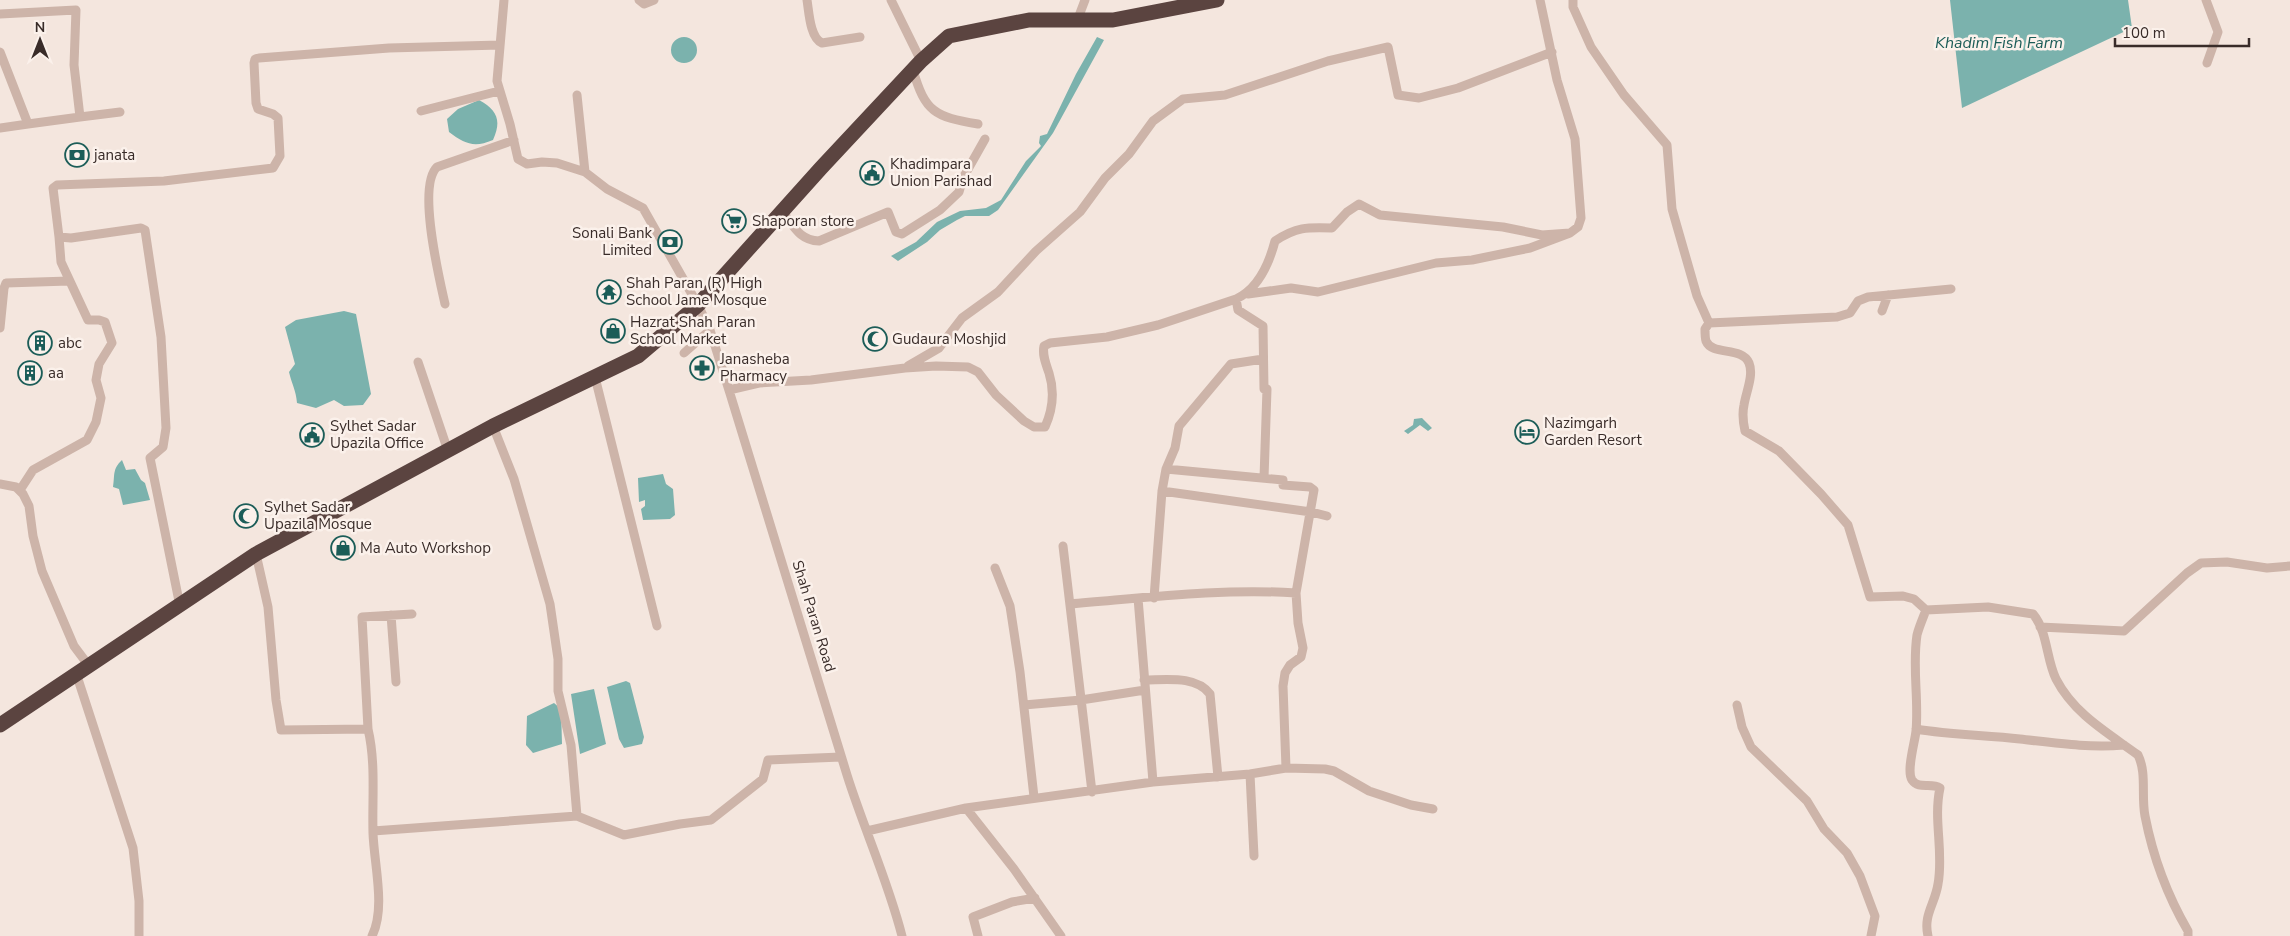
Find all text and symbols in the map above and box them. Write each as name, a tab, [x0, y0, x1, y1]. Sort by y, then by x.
north arrow	[15, 15, 65, 65]
scale bar	[2115, 15, 2249, 47]
text: N	[35, 18, 45, 37]
text: 100 m	[2122, 23, 2166, 43]
water label: Khadim Fish Farm	[1935, 32, 2063, 54]
bank icon: janata	[64, 142, 90, 168]
place label: janata	[93, 145, 135, 165]
place label: Khadimpara Union Parishad	[890, 154, 992, 191]
public building icon: Khadimpara Union Parishad	[859, 160, 885, 186]
supermarket icon: Shaporan store	[721, 208, 747, 234]
place label: Shaporan store	[752, 211, 854, 231]
place label: Sonali Bank Limited	[572, 223, 652, 260]
bank icon: Sonali Bank Limited	[657, 229, 683, 255]
place label: Shah Paran (R) High School Jame Mosque	[626, 273, 767, 310]
temple icon: Shah Paran (R) High School Jame Mosque	[596, 279, 622, 305]
place label: Hazrat Shah Paran School Market	[630, 312, 756, 349]
shop icon: Hazrat Shah Paran School Market	[600, 318, 626, 344]
mosque icon: Gudaura Moshjid	[862, 326, 888, 352]
place label: Gudaura Moshjid	[892, 329, 1006, 349]
building icon: abc	[27, 330, 53, 356]
place label: abc	[58, 333, 82, 353]
place label: Janasheba Pharmacy	[719, 349, 790, 386]
pharmacy icon: Janasheba Pharmacy	[689, 355, 715, 381]
building icon: aa	[17, 360, 43, 386]
place label: aa	[48, 363, 64, 383]
place label: Nazimgarh Garden Resort	[1544, 413, 1642, 450]
place label: Sylhet Sadar Upazila Office	[330, 416, 424, 453]
hotel icon: Nazimgarh Garden Resort	[1514, 419, 1540, 445]
public building icon: Sylhet Sadar Upazila Office	[299, 422, 325, 448]
place label: Sylhet Sadar Upazila Mosque	[264, 497, 372, 534]
mosque icon: Sylhet Sadar Upazila Mosque	[233, 503, 259, 529]
shop icon: Ma Auto Workshop	[330, 535, 356, 561]
place label: Ma Auto Workshop	[360, 538, 491, 558]
street label: Shah Paran Road	[788, 558, 840, 674]

